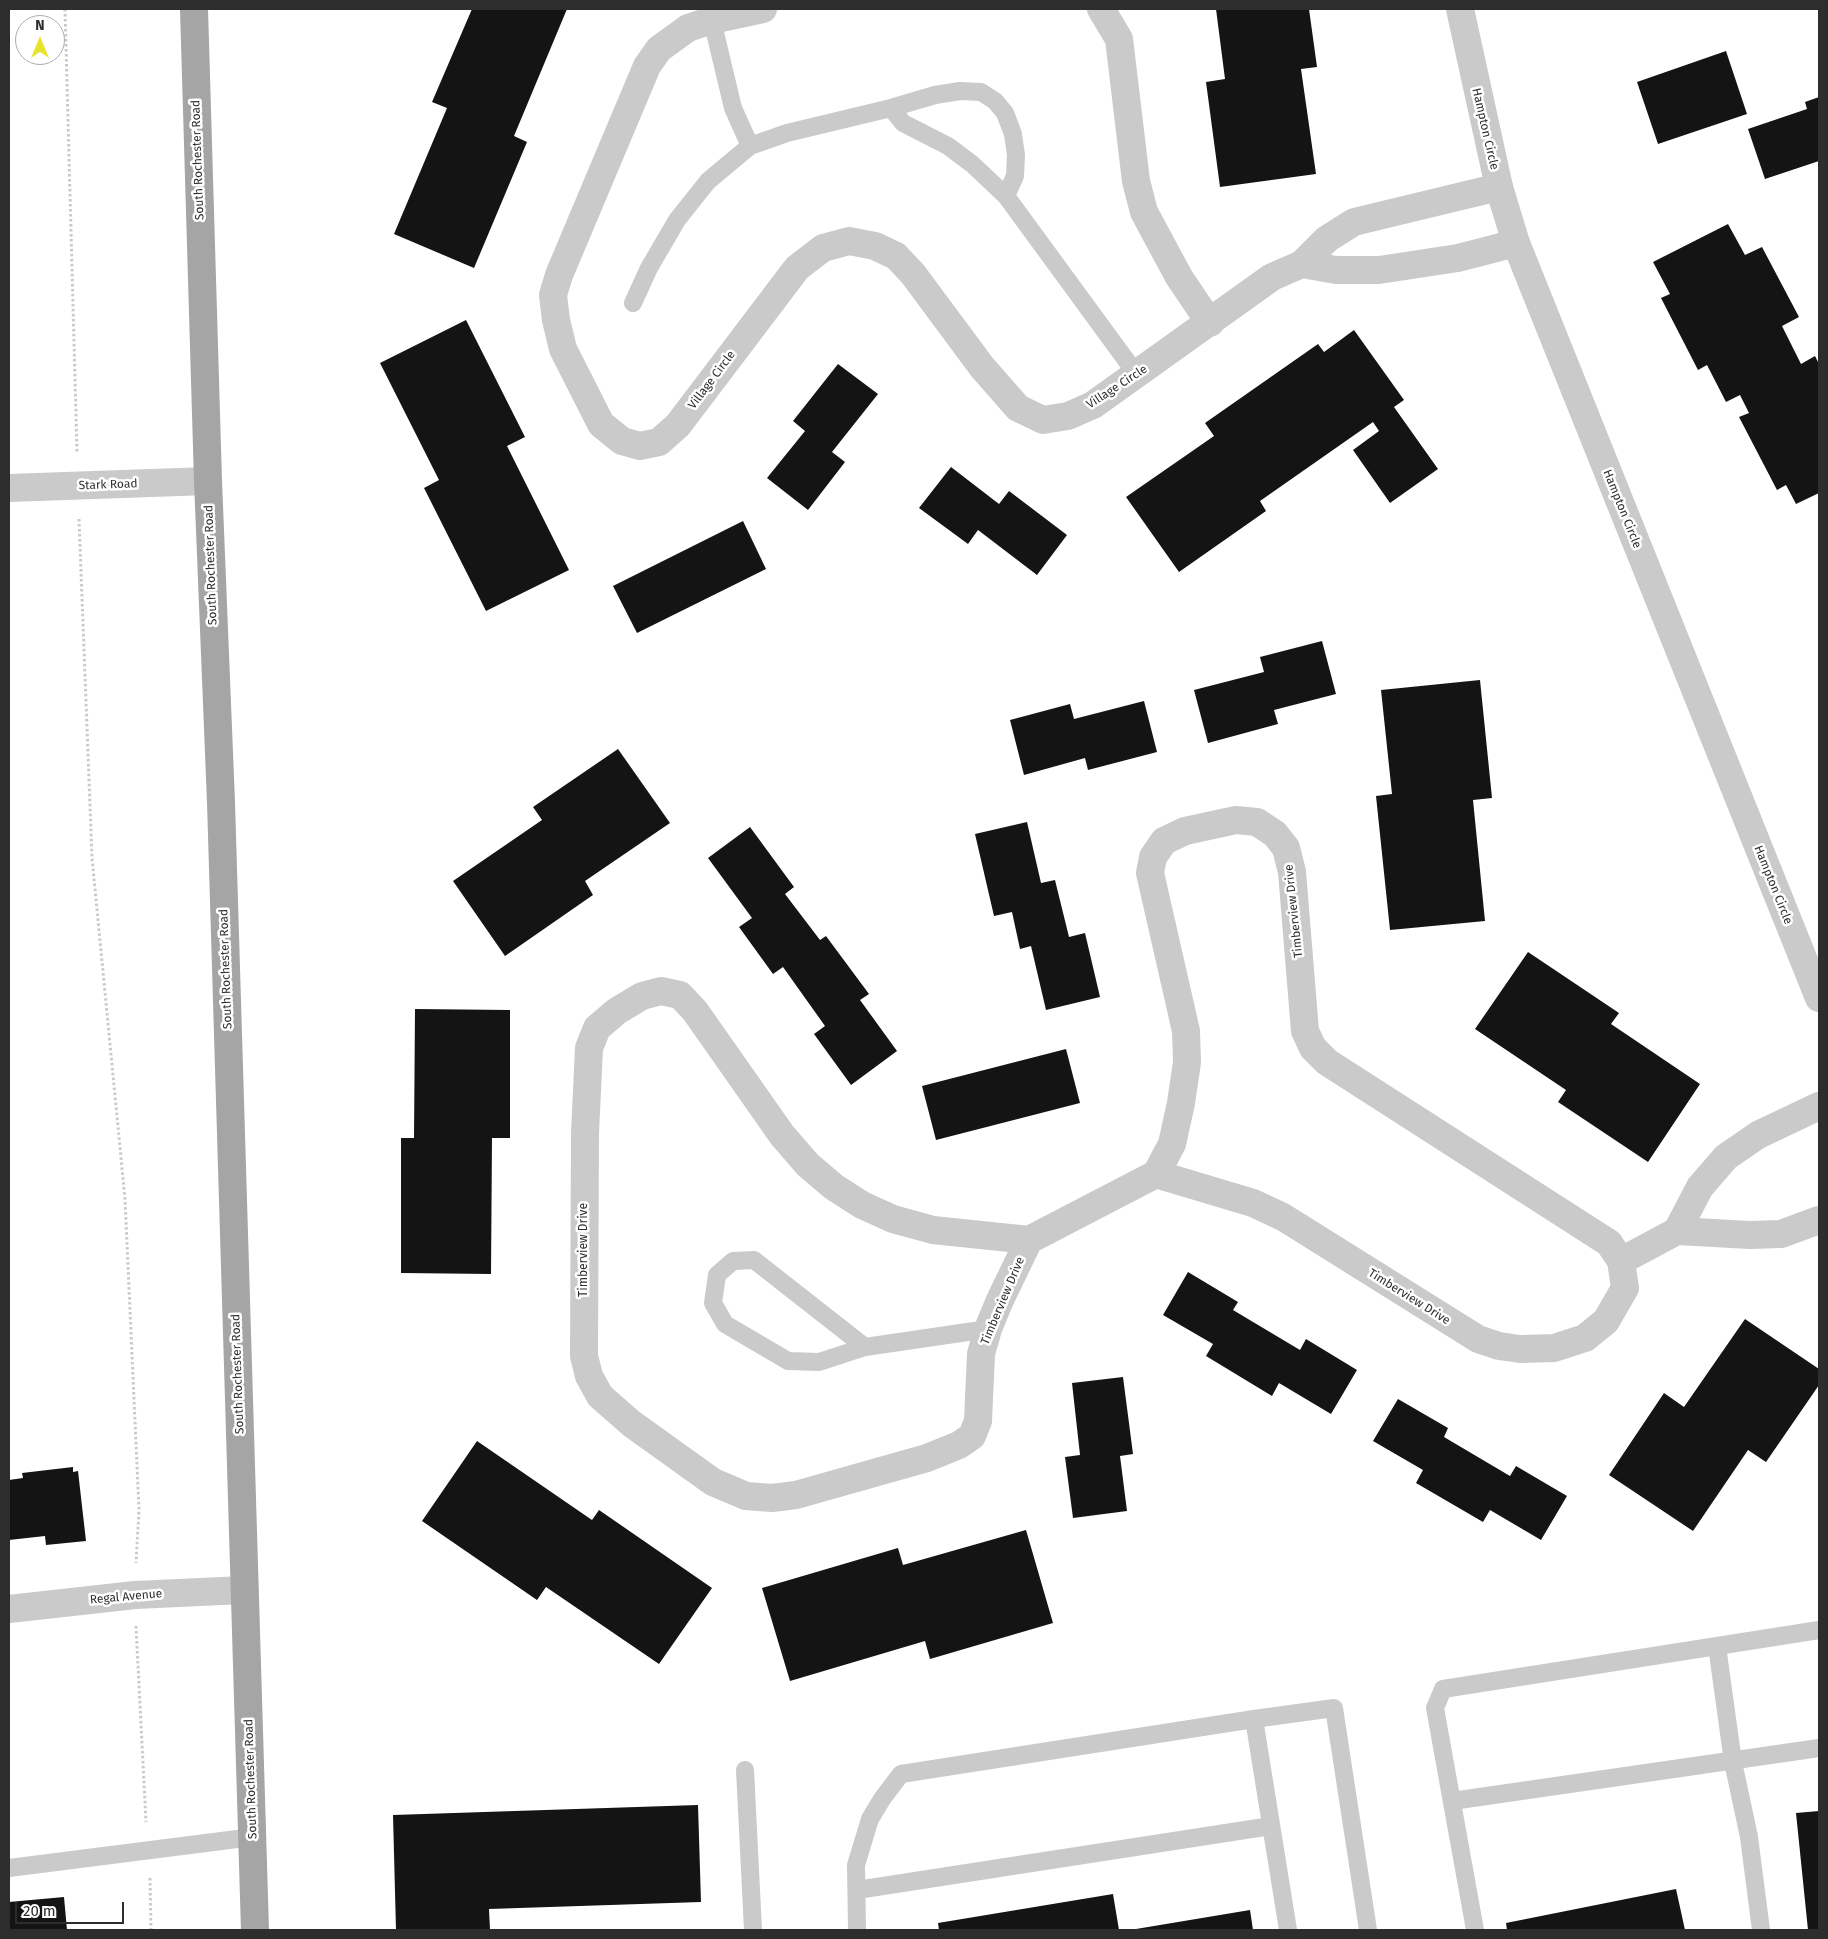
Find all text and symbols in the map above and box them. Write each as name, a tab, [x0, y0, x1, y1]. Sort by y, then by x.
north arrow	[15, 15, 65, 65]
text: N	[35, 17, 45, 34]
street label: Hampton Circle	[1469, 87, 1501, 171]
street label: South Rochester Road	[189, 100, 207, 220]
street label: Village Circle	[685, 348, 739, 412]
street label: Village Circle	[1084, 362, 1150, 412]
street label: Hampton Circle	[1600, 468, 1644, 550]
street label: Stark Road	[78, 477, 138, 493]
street label: South Rochester Road	[202, 505, 220, 625]
street label: Hampton Circle	[1751, 844, 1795, 926]
street label: Timberview Drive	[1282, 864, 1306, 958]
street label: South Rochester Road	[217, 909, 235, 1029]
street label: Timberview Drive	[577, 1203, 591, 1297]
street label: Timberview Drive	[978, 1255, 1028, 1347]
street label: Timberview Drive	[1365, 1266, 1453, 1328]
street label: South Rochester Road	[229, 1314, 247, 1434]
street label: Regal Avenue	[89, 1587, 163, 1607]
street label: South Rochester Road	[242, 1719, 260, 1839]
scale bar	[18, 1892, 126, 1924]
text: 20 m	[23, 1902, 56, 1920]

